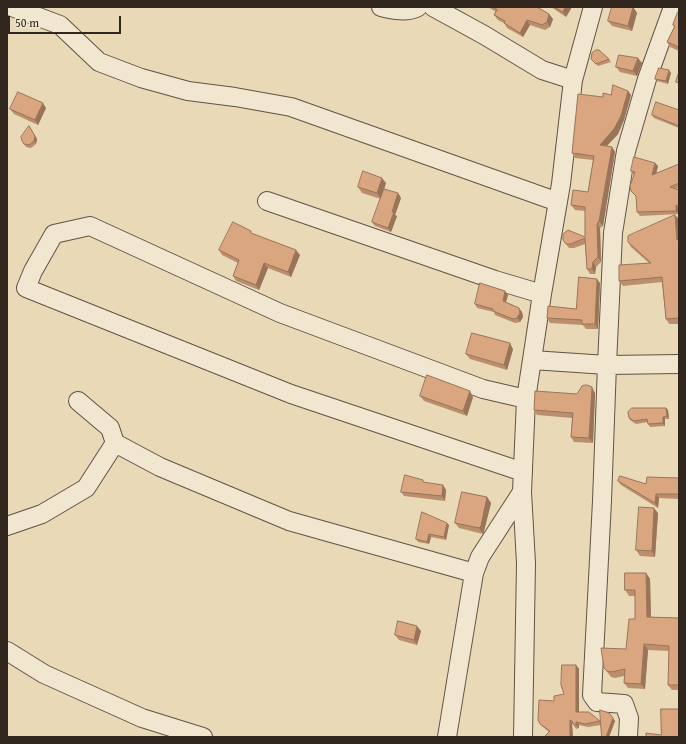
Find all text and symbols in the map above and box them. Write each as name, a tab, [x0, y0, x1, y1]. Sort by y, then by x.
scale bar	[10, 8, 123, 34]
text: 50 m	[15, 14, 39, 31]

